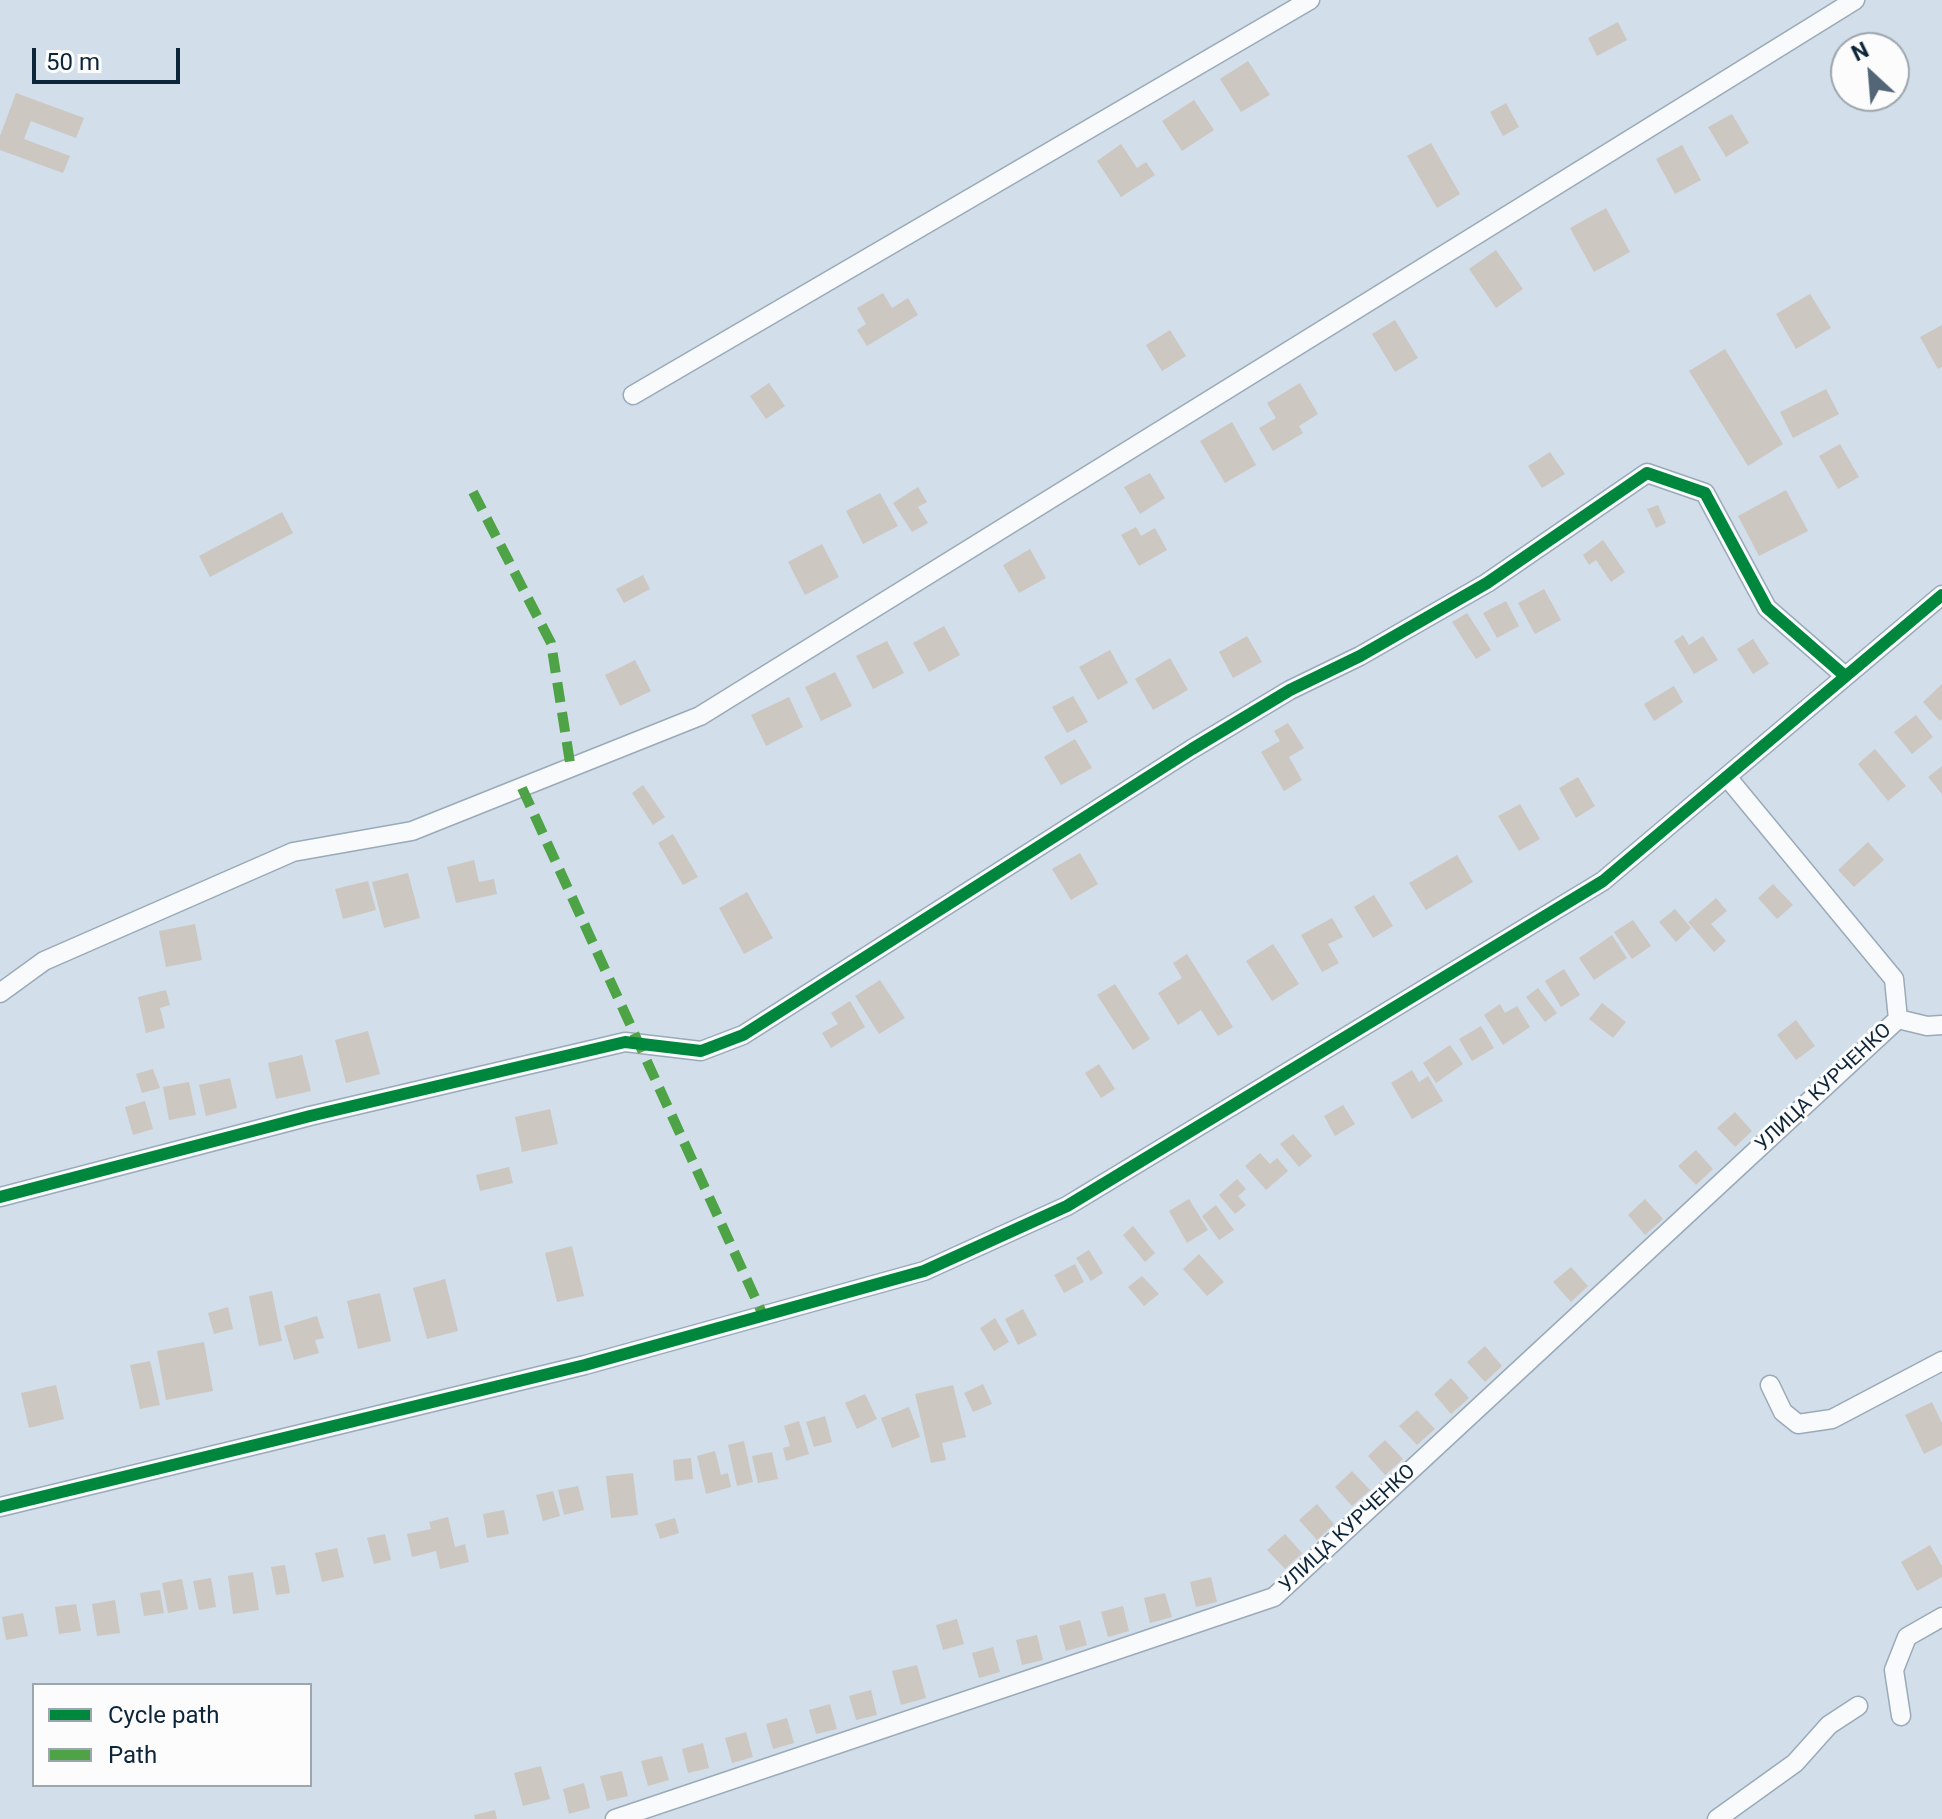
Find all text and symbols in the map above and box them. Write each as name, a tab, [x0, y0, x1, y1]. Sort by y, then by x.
scale bar	[36, 32, 184, 82]
north arrow	[1830, 32, 1910, 112]
text: N	[1848, 37, 1873, 66]
text: 50 m	[46, 48, 100, 76]
street label: УЛИЦА КУРЧЕНКО	[1751, 1019, 1897, 1157]
street label: УЛИЦА КУРЧЕНКО	[1275, 1460, 1421, 1598]
legend	[32, 1683, 312, 1787]
text: Cycle path	[108, 1701, 220, 1729]
text: Path	[108, 1741, 157, 1769]

